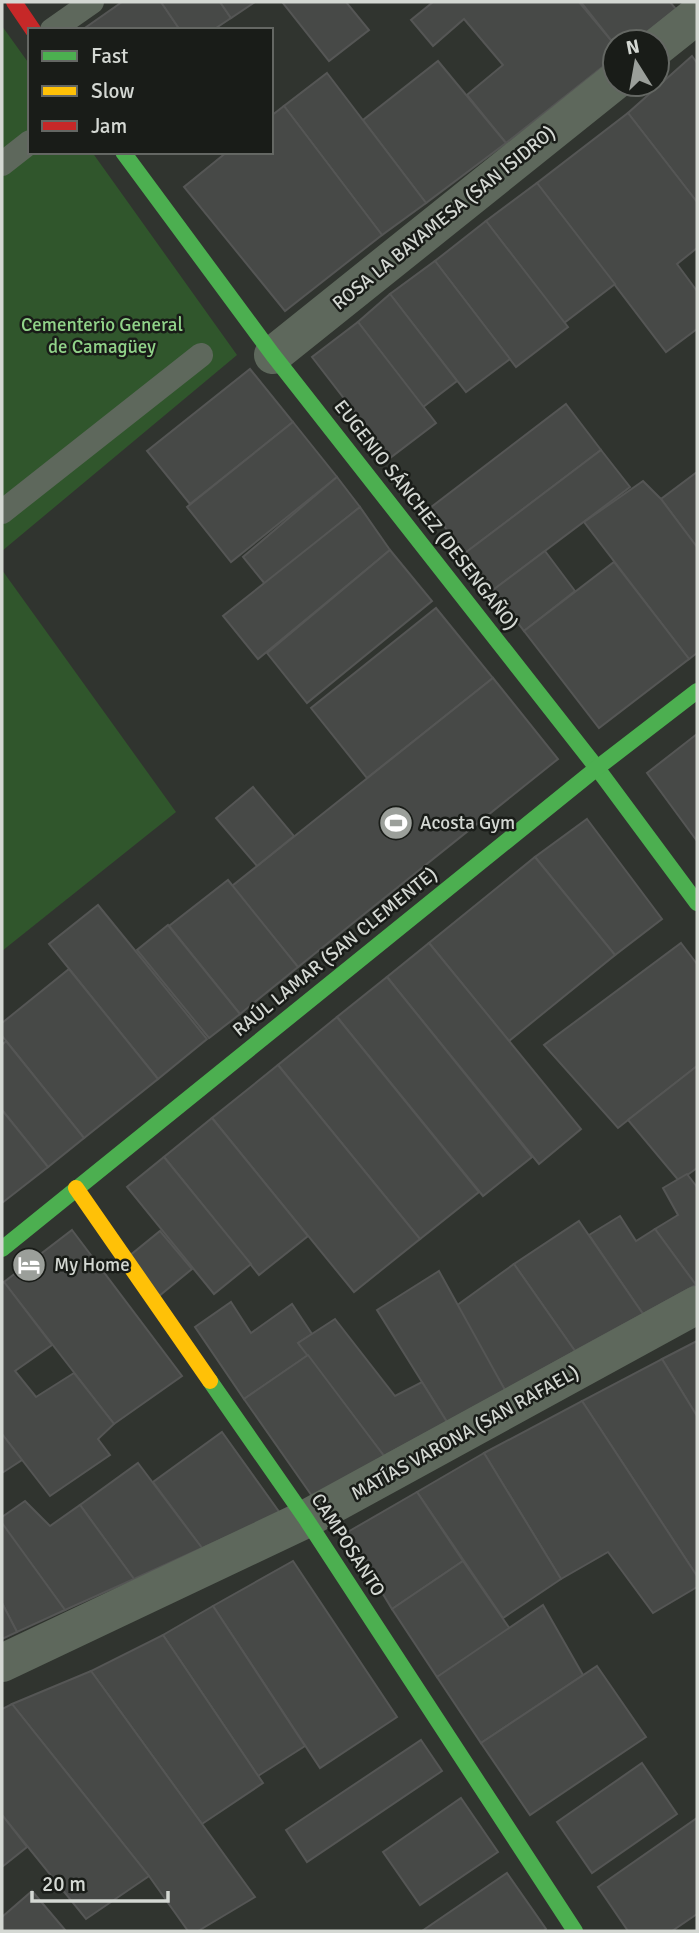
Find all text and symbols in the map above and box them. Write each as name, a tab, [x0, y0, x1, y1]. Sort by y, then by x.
legend	[28, 28, 273, 154]
north arrow	[601, 28, 671, 98]
text: N	[624, 34, 642, 60]
text: Fast	[91, 43, 128, 69]
text: Slow	[91, 78, 135, 104]
text: Jam	[91, 113, 127, 139]
street label: ROSA LA BAYAMESA (SAN ISIDRO)	[328, 121, 560, 315]
park label: Cementerio General de Camagüey	[21, 313, 183, 359]
street label: EUGENIO SÁNCHEZ (DESENGAÑO)	[329, 395, 523, 635]
sports icon: Acosta Gym	[377, 804, 415, 842]
place label: Acosta Gym	[420, 811, 515, 835]
street label: RAÚL LAMAR (SAN CLEMENTE)	[228, 862, 442, 1042]
hotel icon: My Home	[10, 1246, 48, 1284]
place label: My Home	[54, 1253, 130, 1277]
street label: MATÍAS VARONA (SAN RAFAEL)	[347, 1360, 583, 1506]
street label: CAMPOSANTO	[306, 1489, 390, 1601]
scale bar	[32, 1860, 168, 1904]
text: 20 m	[42, 1871, 86, 1897]

